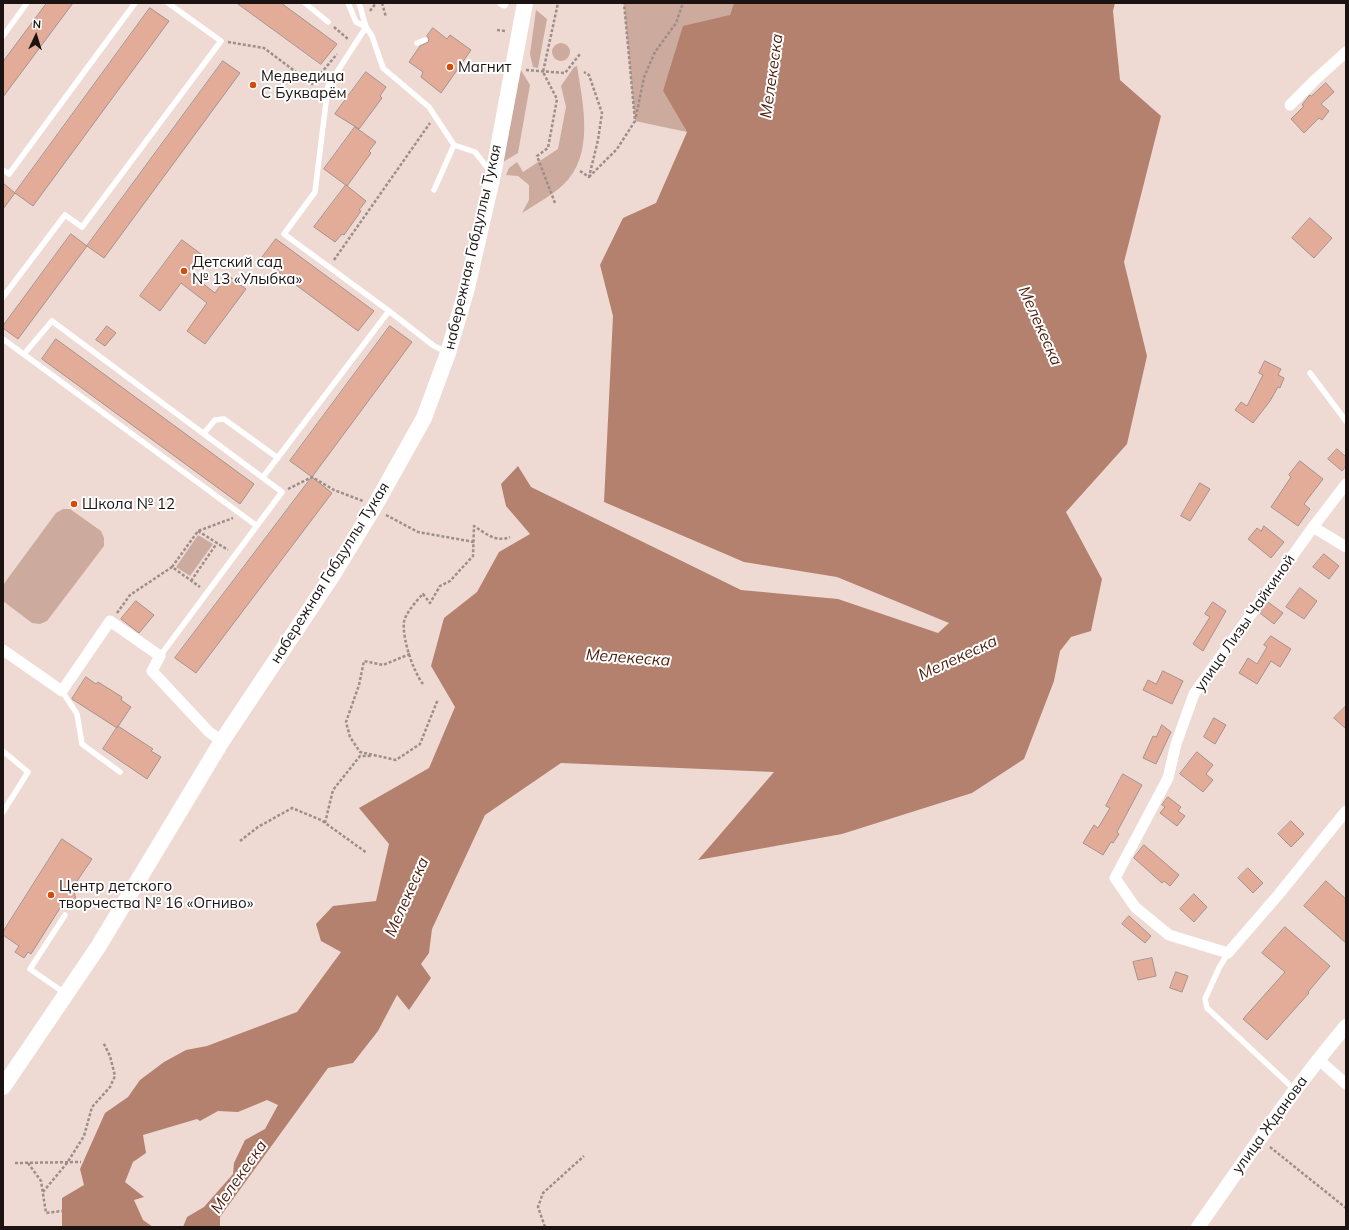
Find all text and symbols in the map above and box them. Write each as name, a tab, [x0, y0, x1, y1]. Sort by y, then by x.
north arrow	[16, 16, 56, 56]
text: N	[32, 17, 41, 31]
water label: Мелекеска	[757, 33, 787, 119]
place label: Магнит	[458, 58, 511, 76]
marker: Магнит	[445, 62, 455, 72]
place label: Медведица С Букварём	[261, 67, 347, 102]
marker: Медведица С Букварём	[248, 80, 258, 90]
street label: набережная Габдуллы Тукая	[441, 143, 505, 351]
place label: Детский сад № 13 «Улыбка»	[192, 253, 302, 288]
marker: Детский сад № 13 «Улыбка»	[179, 266, 189, 276]
water label: Мелекеска	[1014, 283, 1066, 369]
street label: набережная Габдуллы Тукая	[267, 479, 393, 667]
place label: Школа № 12	[82, 495, 175, 513]
marker: Школа № 12	[69, 499, 79, 509]
street label: улица Лизы Чайкиной	[1191, 551, 1299, 695]
water label: Мелекеска	[916, 631, 1000, 685]
water label: Мелекеска	[585, 645, 671, 671]
water label: Мелекеска	[381, 854, 433, 940]
place label: Центр детского творчества № 16 «Огниво»	[59, 877, 254, 912]
marker: Центр детского творчества № 16 «Огниво»	[46, 890, 56, 900]
street label: улица Жданова	[1229, 1073, 1311, 1177]
water label: Мелекеска	[207, 1137, 271, 1217]

